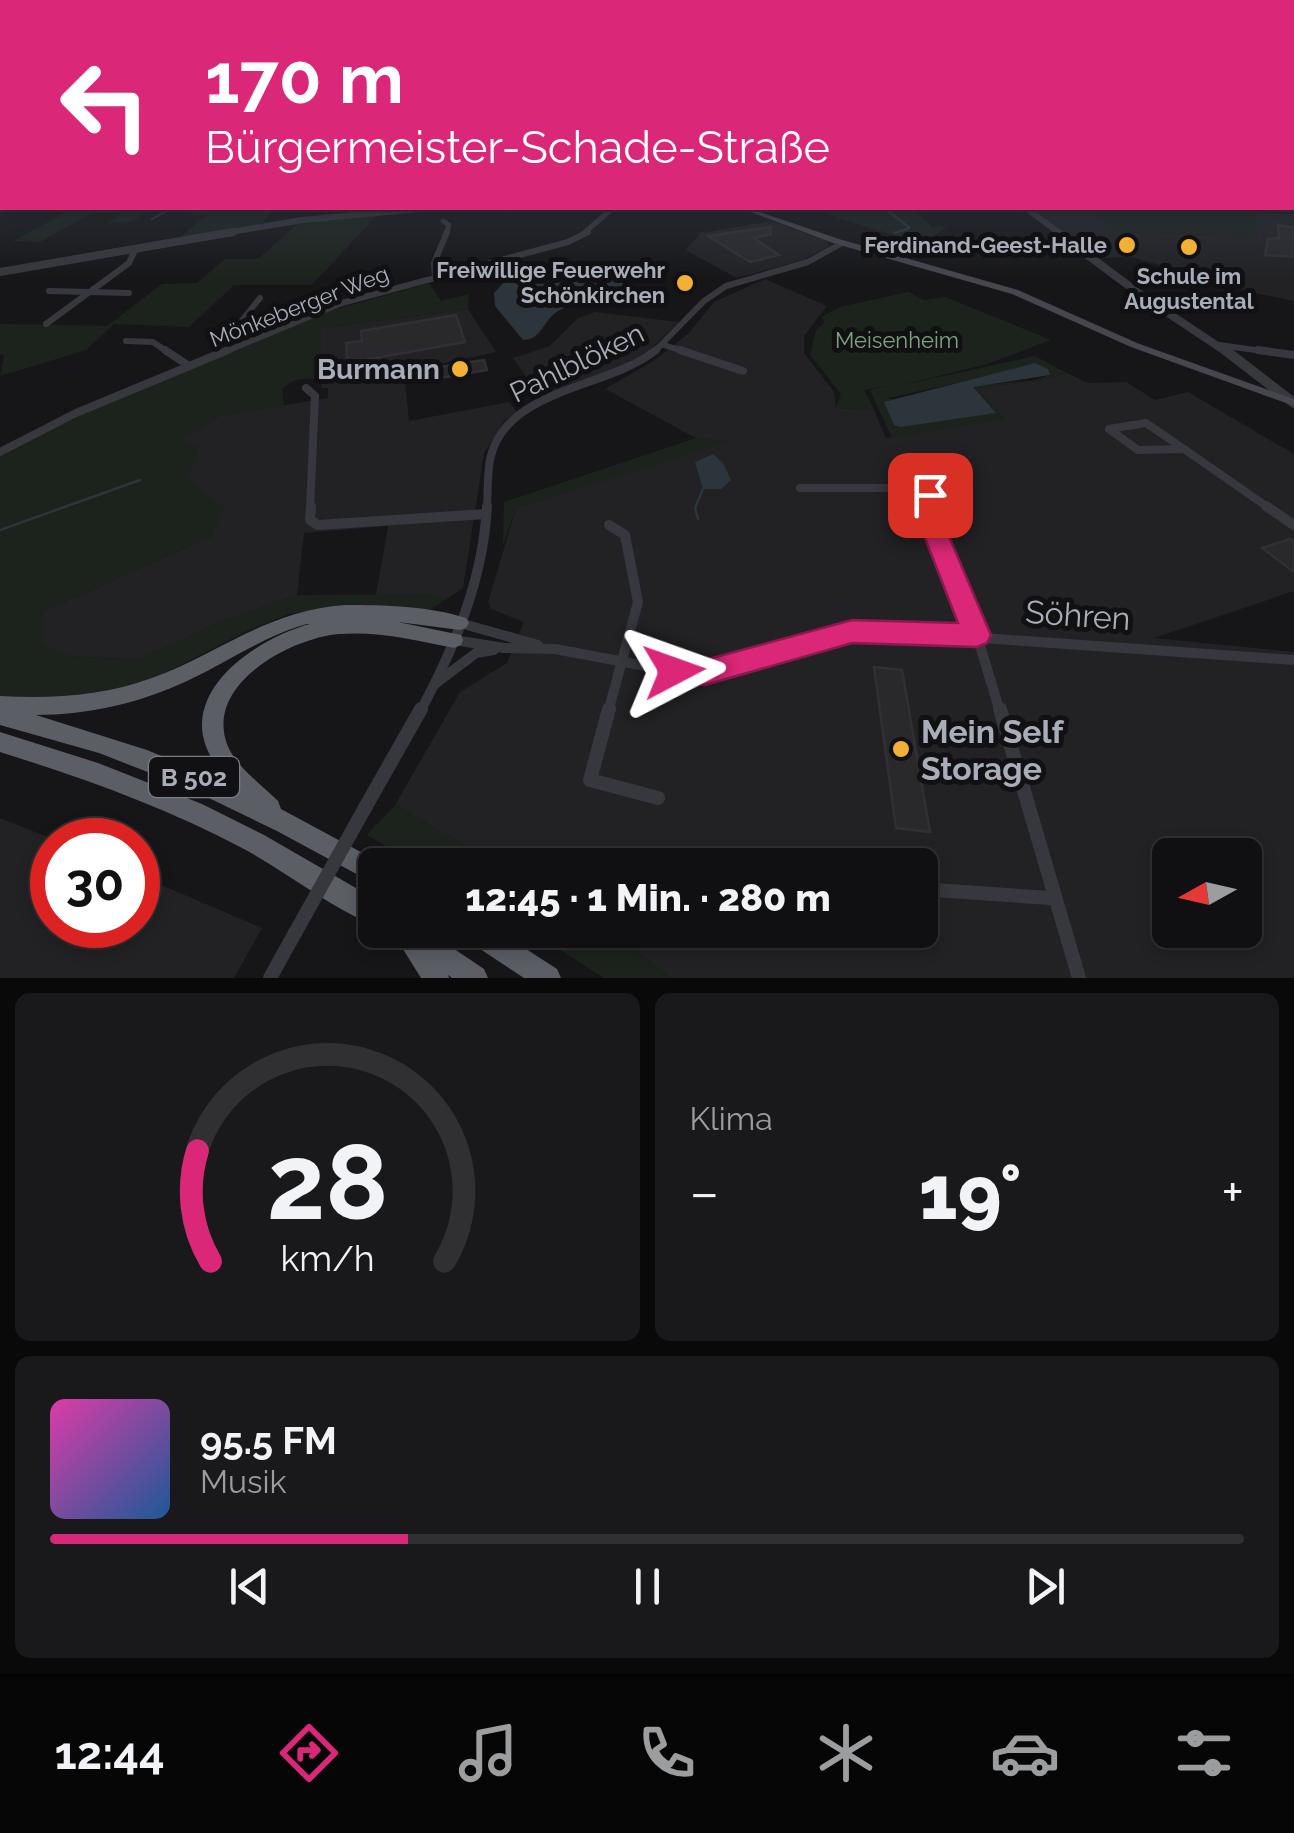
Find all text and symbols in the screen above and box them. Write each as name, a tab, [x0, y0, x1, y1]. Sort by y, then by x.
text: 170 m	[205, 37, 404, 119]
icon: left	[40, 40, 170, 170]
text: Bürgermeister-Schade-Straße	[205, 121, 830, 174]
place label: Ferdinand-Geest-Halle	[864, 232, 1107, 258]
marker: Ferdinand-Geest-Halle	[1116, 234, 1138, 256]
marker: Schule im Augustental	[1178, 236, 1200, 258]
place label: Freiwillige Feuerwehr Schönkirchen	[436, 257, 665, 308]
street label: Mönkeberger Weg	[206, 260, 392, 352]
place label: Schule im Augustental	[1124, 263, 1255, 314]
marker: Freiwillige Feuerwehr Schönkirchen	[674, 272, 696, 294]
street label: Pahlblöken	[505, 316, 649, 410]
park label: Meisenheim	[835, 327, 959, 353]
place label: Burmann	[317, 353, 440, 386]
marker: Burmann	[449, 358, 471, 380]
pin	[888, 453, 973, 538]
icon: arrive	[903, 468, 958, 523]
street label: Söhren	[1024, 593, 1132, 637]
position arrow	[622, 619, 726, 723]
place label: Mein Self Storage	[921, 713, 1065, 787]
marker: Mein Self Storage	[890, 738, 912, 760]
road number: B 502	[149, 757, 239, 797]
speed limit sign: 30	[30, 818, 160, 948]
north arrow	[1152, 838, 1262, 948]
map controls	[1152, 838, 1262, 948]
text: 12:45 · 1 Min. · 280 m	[465, 875, 831, 920]
text: Klima	[690, 1100, 773, 1137]
text: 28	[267, 1121, 388, 1243]
text: 19°	[919, 1148, 1022, 1237]
text: −	[690, 1160, 719, 1225]
text: +	[1221, 1160, 1244, 1225]
text: km/h	[280, 1237, 374, 1279]
text: 95.5 FM	[200, 1418, 337, 1463]
text: Musik	[200, 1463, 286, 1500]
icon: previous	[222, 1559, 277, 1614]
icon: pause	[620, 1559, 675, 1614]
icon: next	[1018, 1559, 1073, 1614]
icon: directions	[274, 1718, 344, 1788]
icon: music	[453, 1718, 523, 1788]
icon: phone	[632, 1718, 702, 1788]
icon: climate	[811, 1718, 881, 1788]
icon: car	[990, 1718, 1060, 1788]
icon: filters	[1169, 1718, 1239, 1788]
text: 12:44	[55, 1727, 165, 1780]

